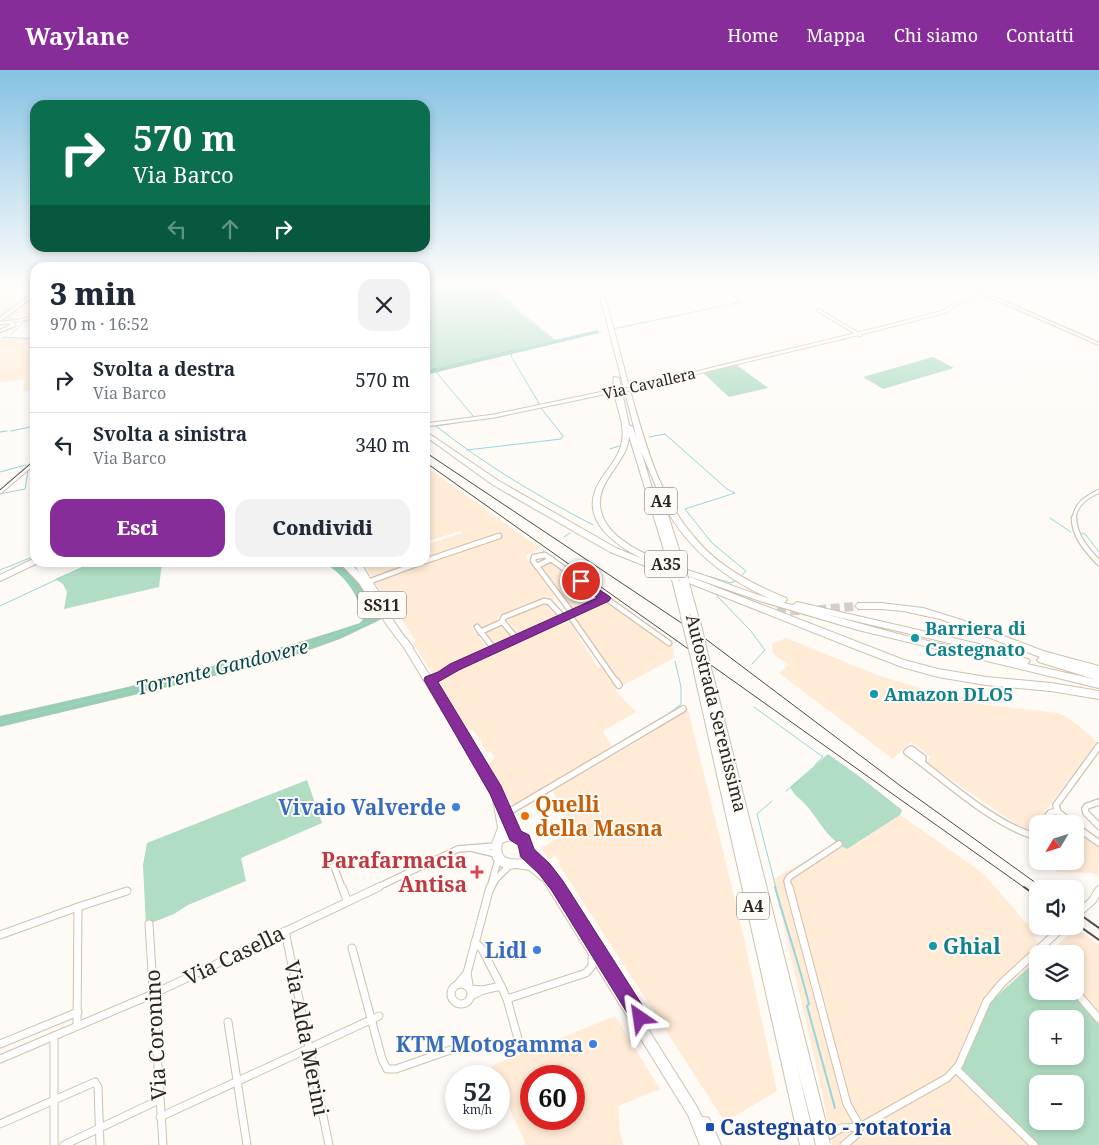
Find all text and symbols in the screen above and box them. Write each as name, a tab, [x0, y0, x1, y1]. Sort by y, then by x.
text: Waylane	[25, 19, 129, 52]
text: Home	[727, 23, 778, 47]
text: Mappa	[806, 23, 866, 47]
text: Chi siamo	[894, 23, 978, 47]
text: Contatti	[1006, 23, 1074, 47]
text: 570 m	[133, 114, 236, 161]
icon: right	[50, 120, 115, 185]
text: Via Barco	[133, 159, 234, 189]
icon: left	[163, 215, 191, 243]
icon: ahead	[216, 215, 244, 243]
icon: right	[269, 215, 297, 243]
text: 3 min	[50, 273, 136, 314]
button: close	[358, 279, 410, 331]
text: 970 m · 16:52	[50, 313, 149, 335]
text: Svolta a destra	[93, 356, 235, 382]
street label: Via Cavallera	[601, 363, 697, 403]
icon: right	[50, 366, 78, 394]
text: 570 m	[355, 367, 410, 393]
text: Via Barco	[93, 382, 166, 404]
text: Svolta a sinistra	[93, 421, 247, 447]
icon: left	[50, 431, 78, 459]
text: 340 m	[355, 432, 410, 458]
text: Via Barco	[93, 447, 166, 469]
road number: A4	[645, 488, 677, 514]
button: Esci	[50, 499, 225, 557]
button: Condividi	[235, 499, 410, 557]
road number: A35	[645, 550, 687, 578]
pin	[560, 560, 602, 602]
icon: arrive	[567, 567, 595, 595]
road number: SS11	[358, 592, 406, 618]
street label: Autostrada Serenissima	[681, 612, 753, 814]
place label: Barriera di Castegnato	[925, 616, 1027, 661]
marker: Barriera di Castegnato	[909, 632, 921, 644]
water label: Torrente Gandovere	[133, 633, 311, 701]
place label: Amazon DLO5	[884, 682, 1013, 706]
marker: Amazon DLO5	[868, 688, 880, 700]
place label: Quelli della Masna	[535, 790, 663, 842]
place label: Vivaio Valverde	[278, 793, 446, 821]
marker: Vivaio Valverde	[450, 801, 462, 813]
marker: Quelli della Masna	[519, 810, 531, 822]
north arrow	[1029, 815, 1084, 870]
map controls	[1029, 815, 1084, 1130]
place label: Parafarmacia Antisa	[321, 846, 467, 898]
marker: Parafarmacia Antisa	[471, 866, 483, 878]
button: sound	[1029, 880, 1084, 935]
road number: A4	[737, 892, 769, 919]
street label: Via Casella	[179, 919, 289, 991]
place label: Ghial	[943, 932, 1001, 960]
place label: Lidl	[485, 936, 528, 964]
marker: Ghial	[927, 940, 939, 952]
marker: Lidl	[531, 944, 543, 956]
button: layers	[1029, 945, 1084, 1000]
street label: Via Alda Merini	[278, 958, 336, 1118]
street label: Via Coronino	[138, 969, 172, 1101]
position arrow	[613, 991, 665, 1043]
button: +	[1029, 1010, 1084, 1065]
place label: KTM Motogamma	[396, 1030, 583, 1058]
marker: KTM Motogamma	[587, 1038, 599, 1050]
speed limit sign: 60	[520, 1065, 585, 1130]
text: 52	[463, 1074, 492, 1108]
button: −	[1029, 1075, 1084, 1130]
text: km/h	[463, 1101, 492, 1118]
place label: Castegnato - rotatoria	[720, 1113, 952, 1141]
marker: Castegnato - rotatoria	[704, 1121, 716, 1133]

